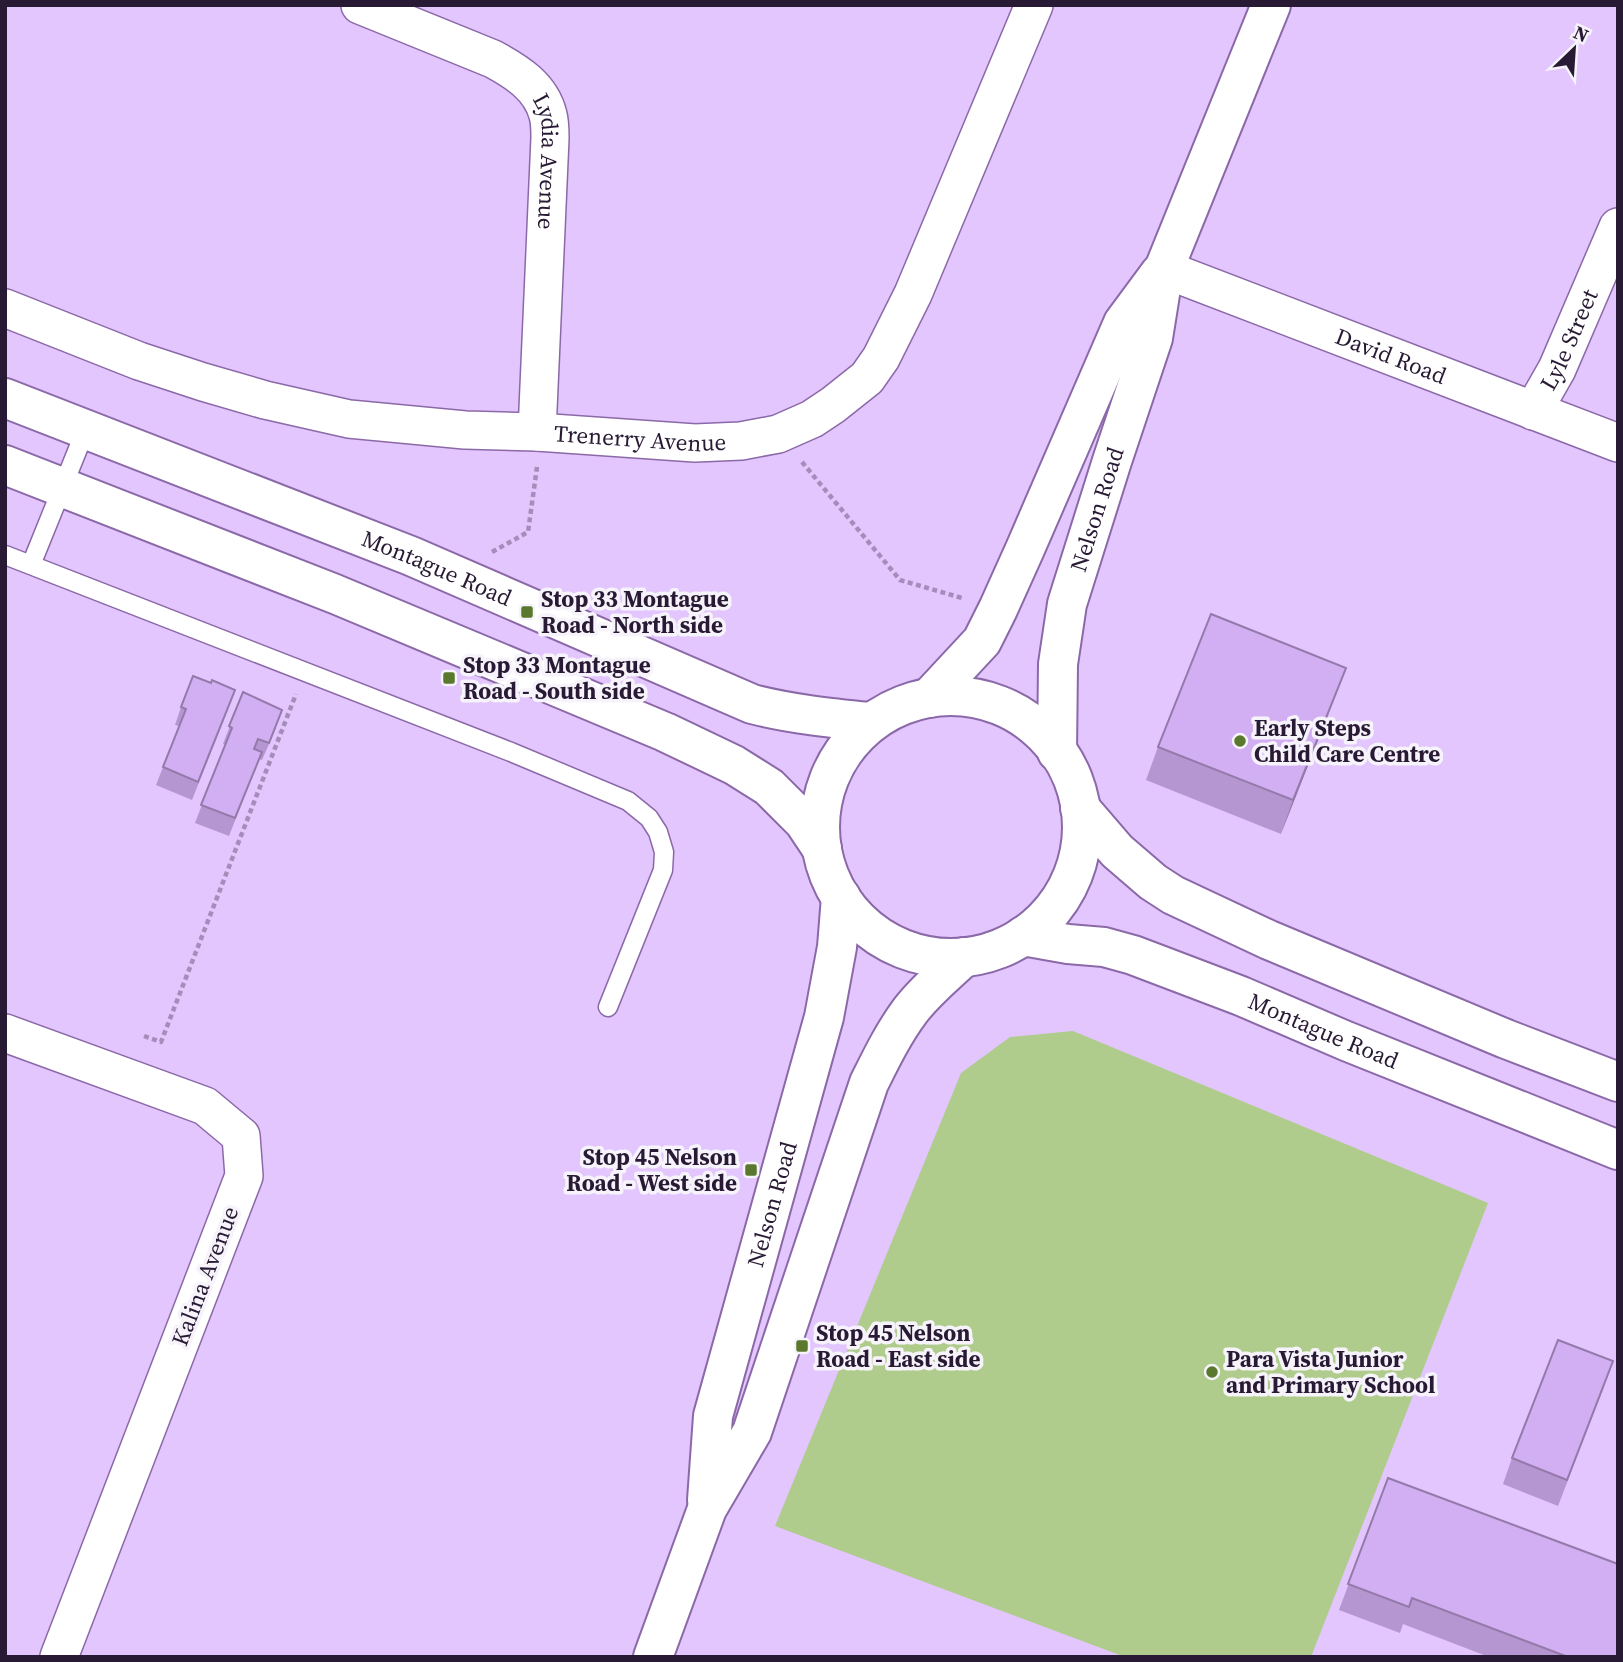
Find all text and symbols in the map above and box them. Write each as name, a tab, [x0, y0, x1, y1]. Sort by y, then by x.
north arrow	[1539, 14, 1609, 84]
text: N	[1569, 19, 1593, 48]
street label: Lydia Avenue	[525, 87, 566, 230]
street label: Lyle Street	[1532, 284, 1606, 396]
street label: David Road	[1331, 320, 1451, 392]
street label: Trenerry Avenue	[553, 417, 727, 459]
street label: Nelson Road	[1062, 443, 1132, 576]
street label: Montague Road	[357, 522, 517, 614]
place label: Stop 33 Montague Road - North side	[541, 583, 729, 641]
marker: Stop 33 Montague Road - North side	[519, 604, 535, 620]
place label: Stop 33 Montague Road - South side	[463, 649, 651, 707]
marker: Stop 33 Montague Road - South side	[441, 670, 457, 686]
place label: Early Steps Child Care Centre	[1254, 712, 1440, 770]
marker: Early Steps Child Care Centre	[1232, 733, 1248, 749]
street label: Montague Road	[1243, 985, 1403, 1076]
street label: Nelson Road	[739, 1138, 805, 1271]
place label: Stop 45 Nelson Road - West side	[566, 1141, 737, 1199]
marker: Stop 45 Nelson Road - West side	[743, 1162, 759, 1178]
street label: Kalina Avenue	[164, 1202, 246, 1350]
place label: Stop 45 Nelson Road - East side	[816, 1317, 980, 1375]
marker: Stop 45 Nelson Road - East side	[794, 1338, 810, 1354]
place label: Para Vista Junior and Primary School	[1226, 1343, 1435, 1401]
marker: Para Vista Junior and Primary School	[1204, 1364, 1220, 1380]

